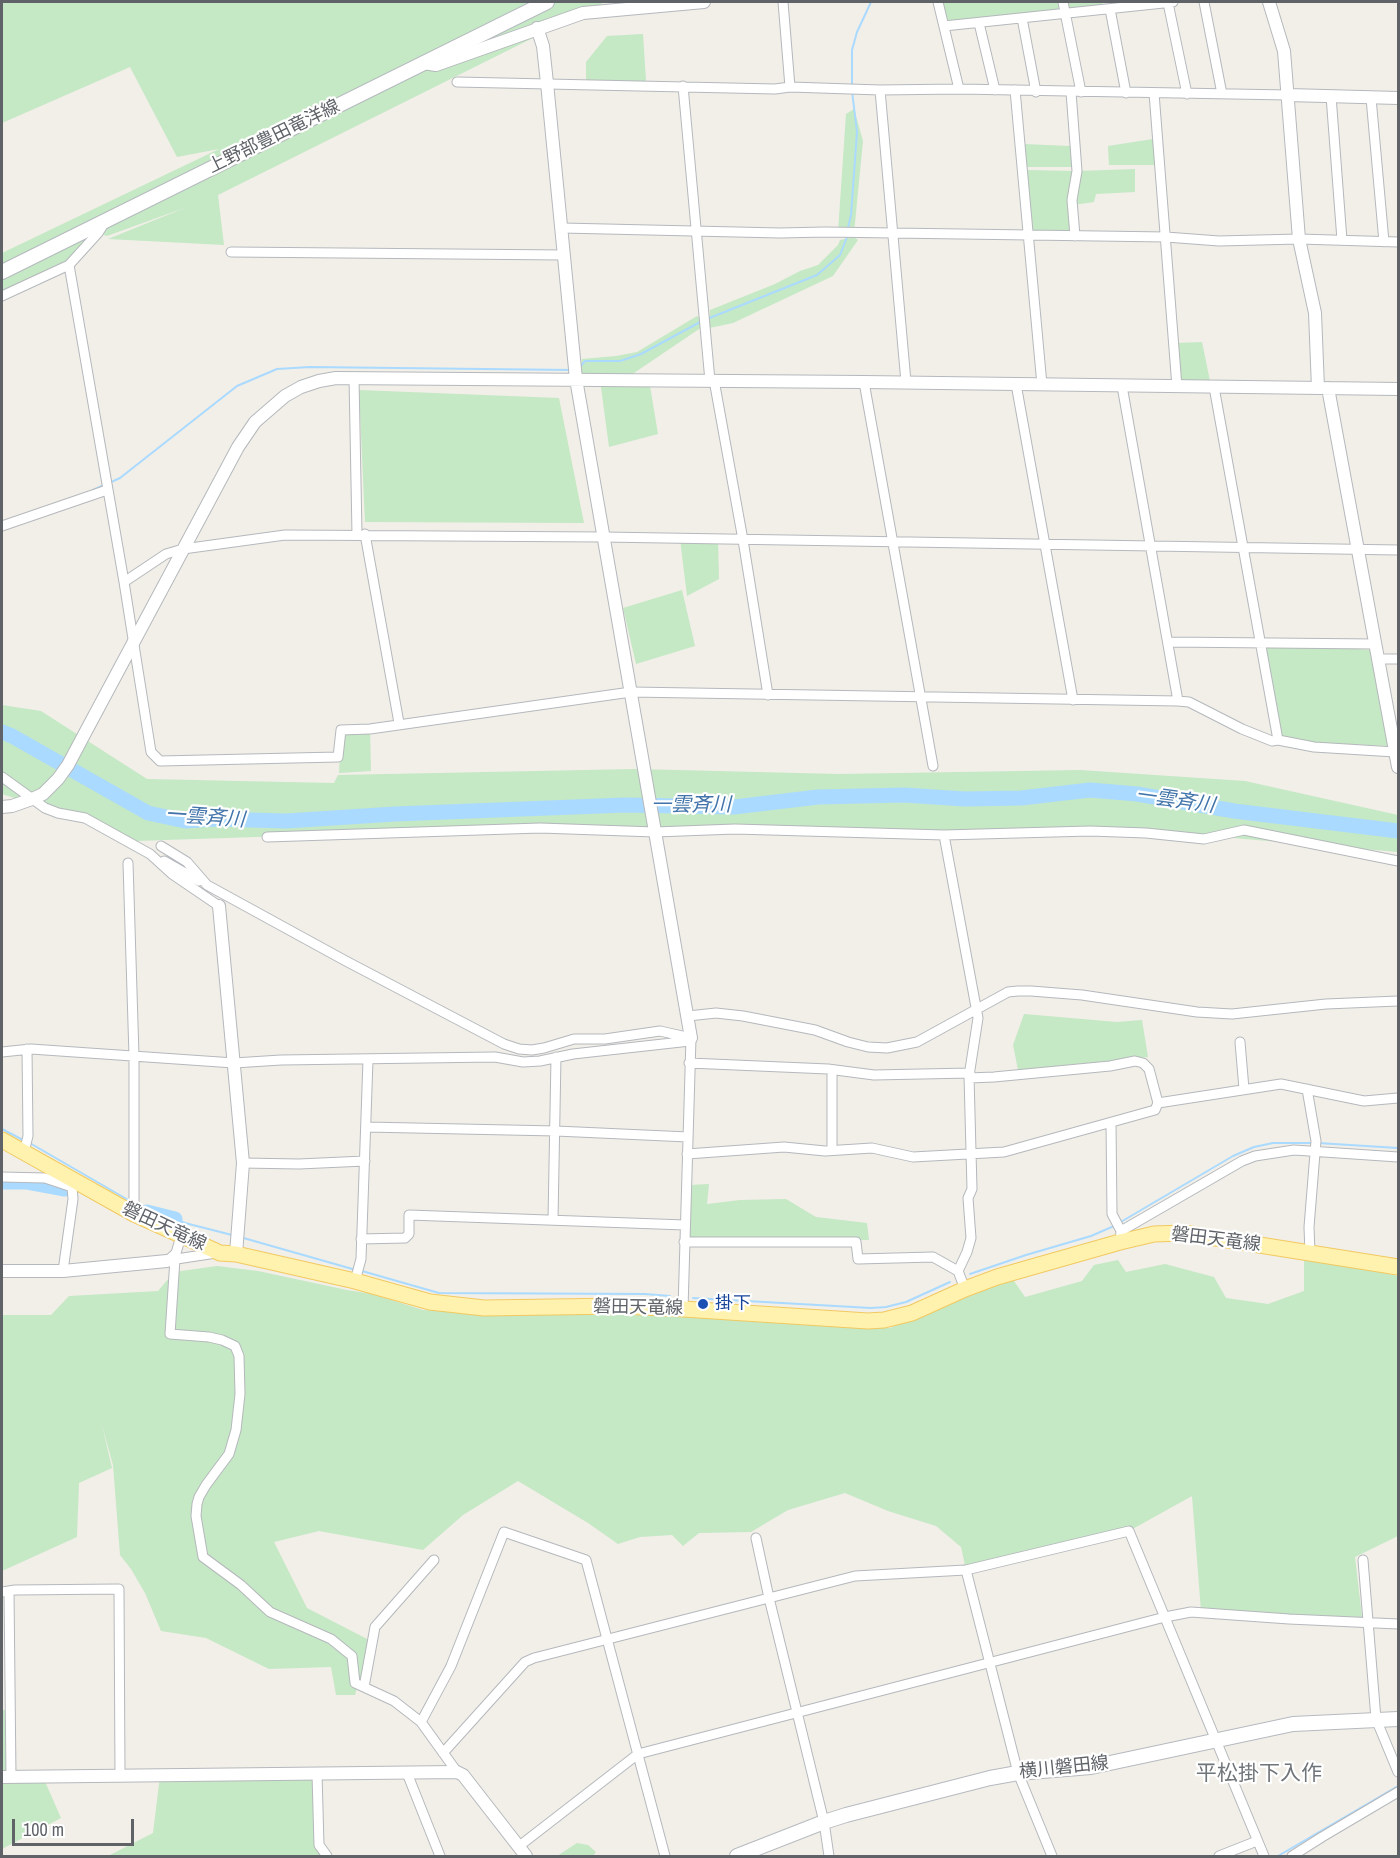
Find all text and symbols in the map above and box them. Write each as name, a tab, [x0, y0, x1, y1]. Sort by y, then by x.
street label: 上野部豊田竜洋線	[205, 96, 343, 178]
water label: 一雲斉川	[1134, 784, 1216, 818]
water label: 一雲斉川	[651, 794, 731, 818]
water label: 一雲斉川	[164, 803, 246, 833]
street label: 磐田天竜線	[119, 1198, 209, 1256]
street label: 磐田天竜線	[1170, 1224, 1262, 1256]
place label: 掛下	[715, 1293, 751, 1315]
street label: 磐田天竜線	[593, 1296, 683, 1320]
marker: 掛下	[696, 1297, 710, 1311]
street label: 横川磐田線	[1018, 1753, 1110, 1783]
district label: 平松掛下入作	[1196, 1761, 1322, 1787]
scale bar	[15, 1807, 136, 1845]
text: 100 m	[23, 1817, 64, 1842]

